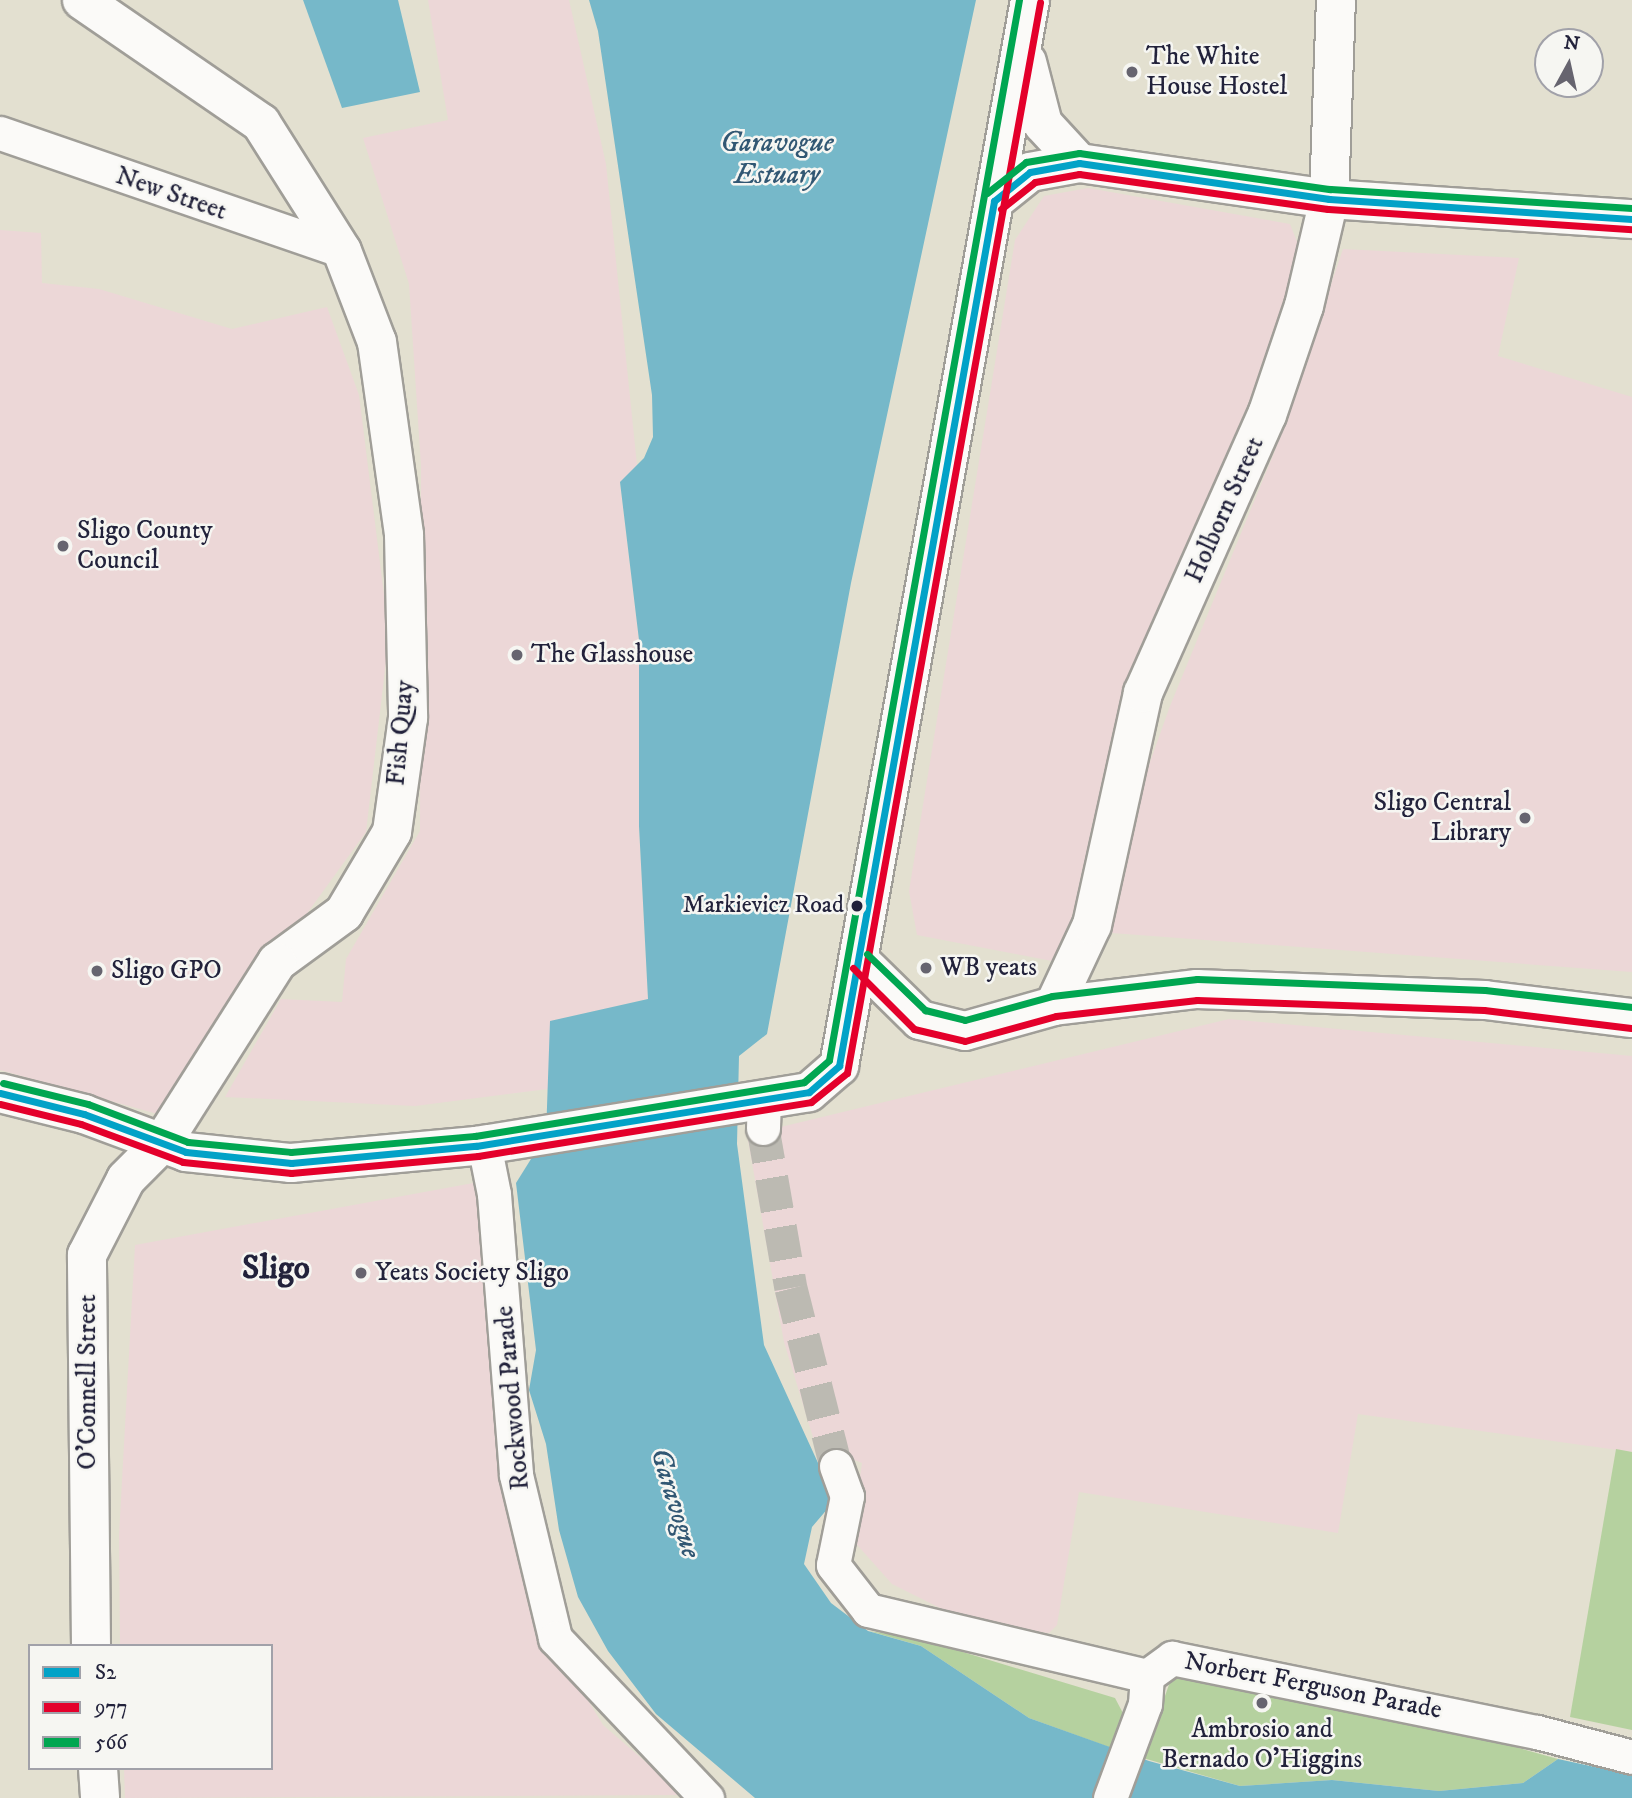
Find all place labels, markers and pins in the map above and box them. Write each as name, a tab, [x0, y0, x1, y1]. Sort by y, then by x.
place label: The White House Hostel	[1146, 41, 1287, 102]
marker: The White House Hostel	[1124, 64, 1140, 80]
place label: Sligo County Council	[77, 515, 213, 576]
marker: Sligo County Council	[55, 538, 71, 554]
place label: The Glasshouse	[531, 639, 693, 671]
marker: The Glasshouse	[509, 647, 525, 663]
place label: Sligo Central Library	[1374, 787, 1511, 848]
marker: Sligo Central Library	[1517, 810, 1533, 826]
place label: Markievicz Road	[683, 892, 844, 920]
marker: Markievicz Road	[850, 899, 864, 913]
place label: WB yeats	[940, 952, 1037, 984]
place label: Sligo GPO	[111, 955, 222, 987]
marker: WB yeats	[918, 960, 934, 976]
marker: Sligo GPO	[89, 963, 105, 979]
place label: Yeats Society Sligo	[375, 1257, 569, 1289]
marker: Yeats Society Sligo	[353, 1265, 369, 1281]
marker: Ambrosio and Bernado O'Higgins	[1254, 1695, 1270, 1711]
place label: Ambrosio and Bernado O'Higgins	[1162, 1714, 1362, 1776]

